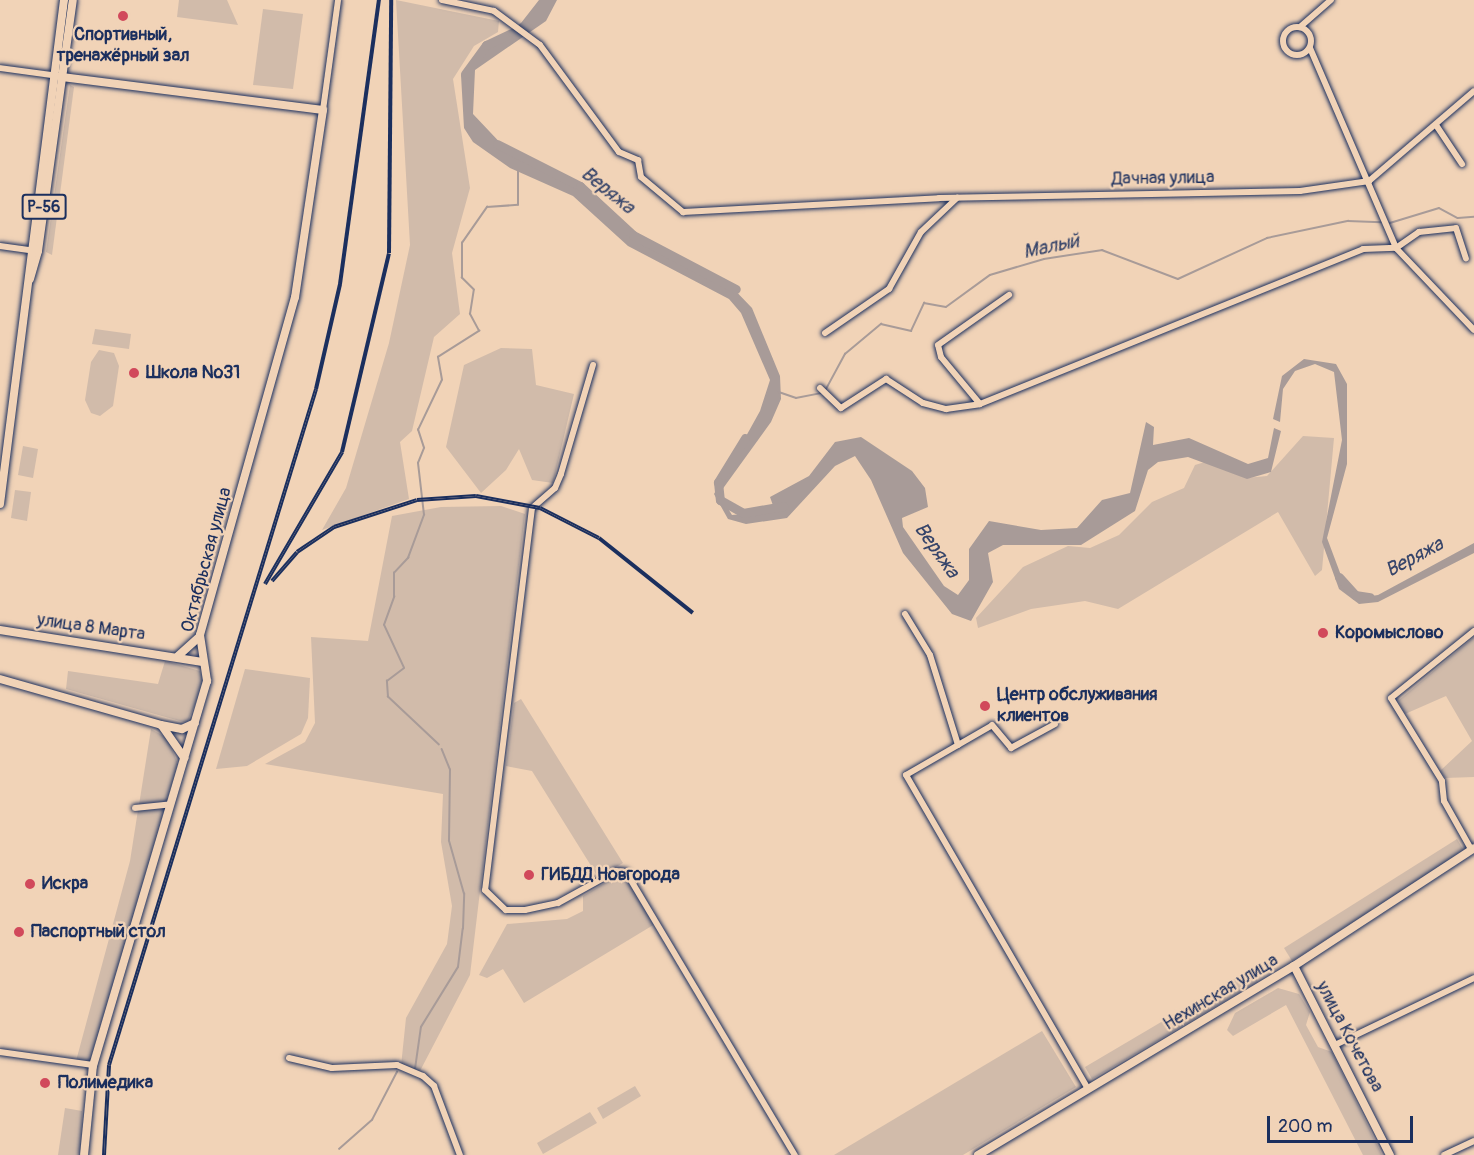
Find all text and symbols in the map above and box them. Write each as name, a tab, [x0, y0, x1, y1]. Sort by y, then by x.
marker: Спортивный, тренажёрный зал	[116, 9, 130, 23]
place label: Спортивный, тренажёрный зал	[56, 25, 190, 68]
water label: Веряжа	[576, 161, 640, 219]
street label: Дачная улица	[1111, 167, 1215, 191]
road number: Р-56	[22, 194, 66, 220]
water label: Малый	[1021, 228, 1081, 264]
place label: Школа №31	[146, 362, 240, 384]
marker: Школа №31	[127, 366, 141, 380]
street label: Октябрьская улица	[177, 485, 237, 635]
water label: Веряжа	[909, 518, 965, 582]
water label: Веряжа	[1381, 532, 1447, 582]
street label: улица 8 Марта	[36, 610, 146, 646]
place label: Коромыслово	[1335, 622, 1443, 644]
marker: Коромыслово	[1316, 626, 1330, 640]
place label: Центр обслуживания клиентов	[997, 685, 1158, 728]
marker: Центр обслуживания клиентов	[978, 699, 992, 713]
place label: ГИБДД Новгорода	[541, 864, 680, 886]
marker: ГИБДД Новгорода	[522, 868, 536, 882]
place label: Искра	[42, 873, 88, 895]
marker: Искра	[23, 877, 37, 891]
place label: Паспортный стол	[31, 921, 166, 943]
marker: Паспортный стол	[12, 925, 26, 939]
street label: Нехинская улица	[1160, 950, 1282, 1036]
street label: улица Кочетова	[1311, 978, 1387, 1096]
place label: Полимедика	[58, 1072, 153, 1094]
marker: Полимедика	[36, 1074, 54, 1092]
scale bar	[1270, 1104, 1416, 1142]
text: 200 m	[1278, 1115, 1333, 1138]

